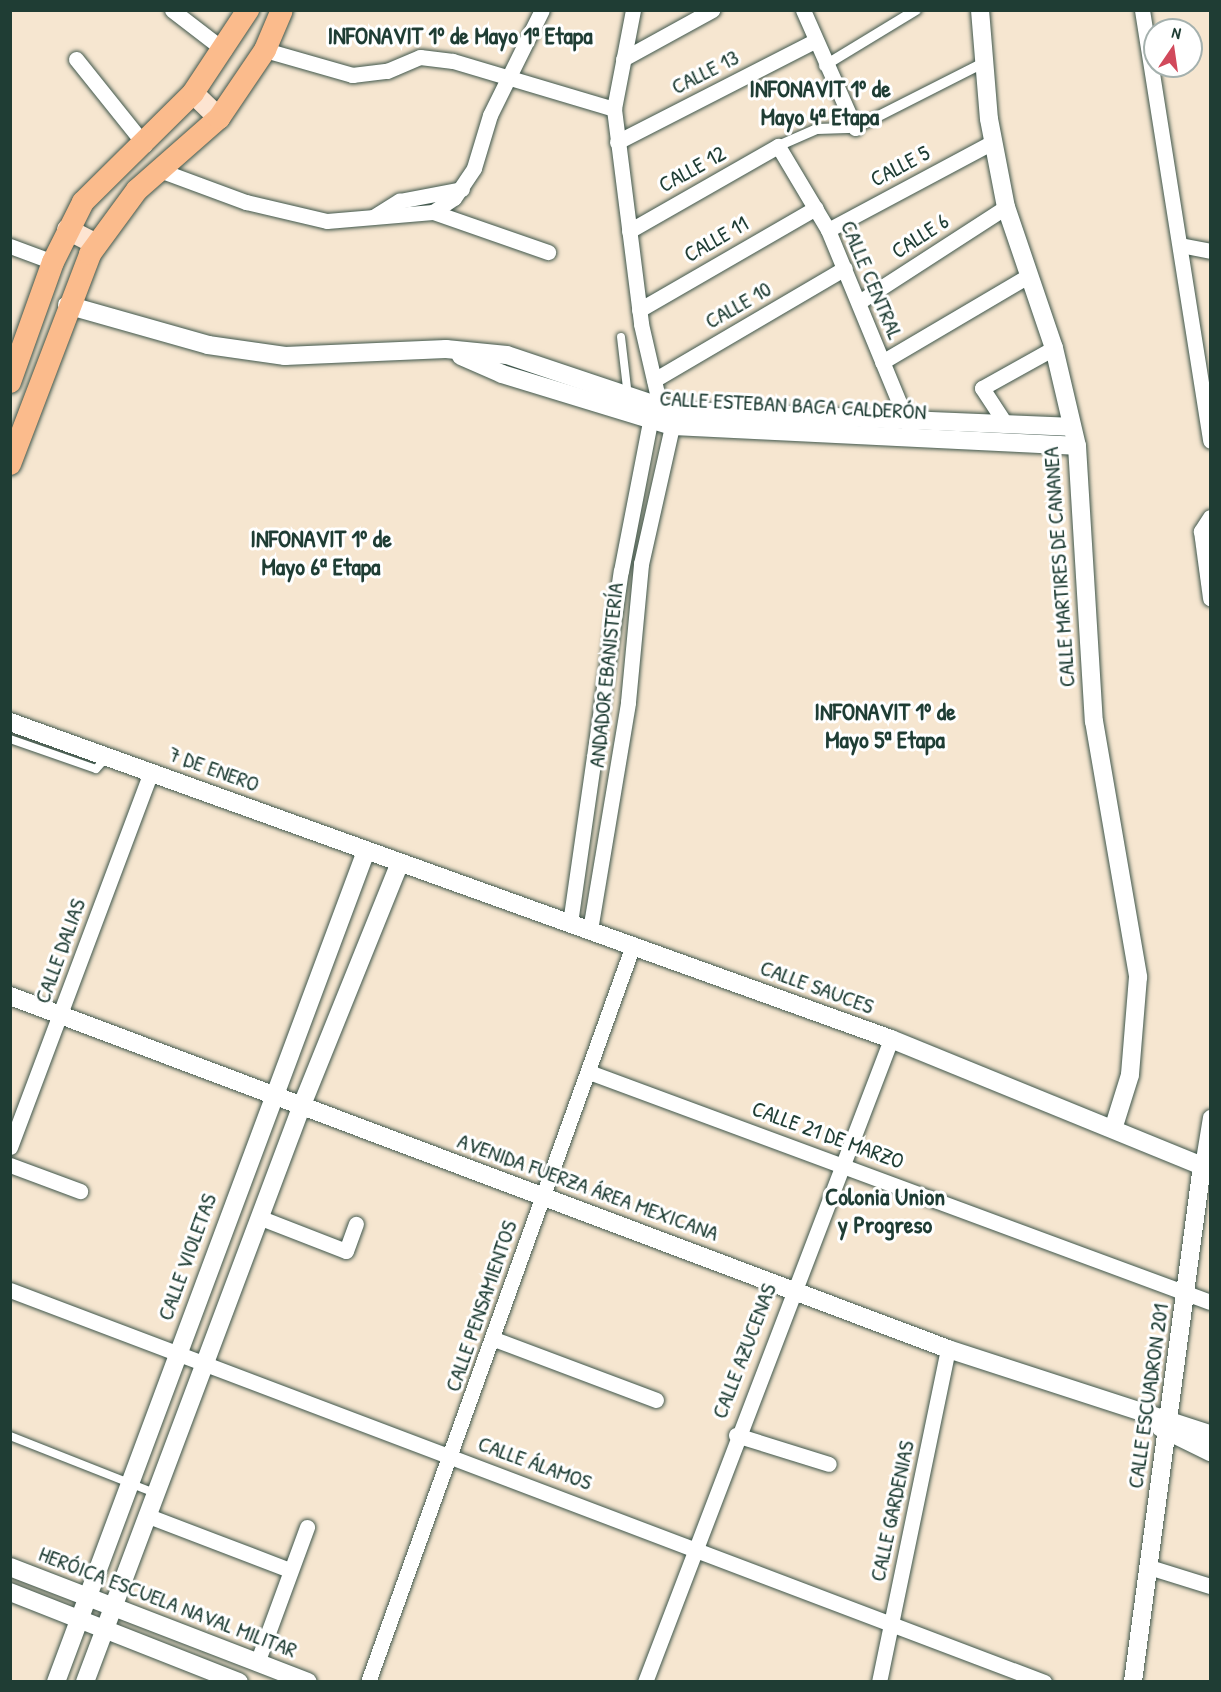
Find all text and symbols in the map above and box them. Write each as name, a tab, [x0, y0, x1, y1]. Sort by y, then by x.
north arrow	[1143, 18, 1203, 78]
text: N	[1170, 21, 1183, 44]
district label: INFONAVIT 1º de Mayo 1ª Etapa	[327, 22, 593, 50]
street label: CALLE 13	[667, 44, 743, 100]
district label: INFONAVIT 1º de Mayo 4ª Etapa	[749, 75, 891, 131]
street label: CALLE 5	[866, 139, 934, 193]
street label: CALLE 12	[654, 140, 730, 198]
street label: CALLE 6	[887, 208, 953, 264]
street label: CALLE 11	[679, 210, 753, 268]
street label: CALLE CENTRAL	[835, 217, 909, 343]
street label: CALLE 10	[700, 276, 776, 334]
street label: CALLE ESTEBAN BACA CALDERÓN	[659, 385, 927, 425]
street label: CALLE MARTIRES DE CANANEA	[1037, 446, 1081, 688]
district label: INFONAVIT 1º de Mayo 6ª Etapa	[250, 525, 392, 581]
street label: ANDADOR EBANISTERÍA	[583, 581, 629, 769]
district label: INFONAVIT 1º de Mayo 5ª Etapa	[814, 698, 956, 754]
street label: 7 DE ENERO	[165, 740, 263, 798]
street label: CALLE DALIAS	[29, 895, 91, 1007]
street label: CALLE SAUCES	[757, 954, 877, 1020]
street label: CALLE 21 DE MARZO	[748, 1095, 908, 1175]
street label: AVENIDA FUERZA ÁREA MEXICANA	[454, 1127, 722, 1247]
district label: Colonia Union y Progreso	[825, 1183, 945, 1239]
street label: CALLE VIOLETAS	[152, 1190, 222, 1324]
street label: CALLE PENSAMIENTOS	[439, 1217, 523, 1395]
street label: CALLE AZUCENAS	[706, 1280, 782, 1422]
street label: CALLE ESCUADRON 201	[1122, 1302, 1174, 1490]
street label: CALLE ÁLAMOS	[475, 1430, 595, 1496]
street label: CALLE GARDENIAS	[864, 1438, 920, 1584]
street label: HERÓICA ESCUELA NAVAL MILITAR	[35, 1541, 301, 1663]

